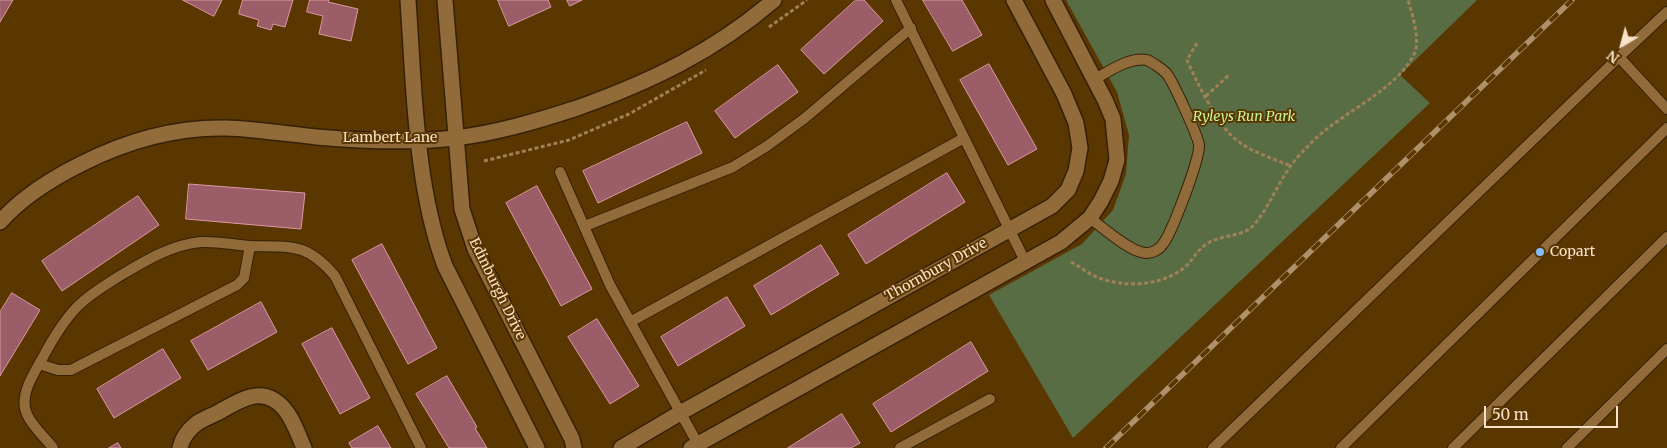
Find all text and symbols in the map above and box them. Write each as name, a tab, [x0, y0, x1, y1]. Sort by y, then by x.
north arrow	[1597, 20, 1647, 70]
text: N	[1603, 46, 1623, 67]
park label: Ryleys Run Park	[1193, 109, 1295, 125]
street label: Lambert Lane	[343, 130, 437, 146]
street label: Edinburgh Drive	[465, 235, 529, 343]
street label: Thornbury Drive	[882, 235, 990, 305]
place label: Copart	[1550, 244, 1595, 260]
marker: Copart	[1534, 246, 1546, 258]
scale bar	[1487, 396, 1621, 428]
text: 50 m	[1492, 405, 1529, 424]

